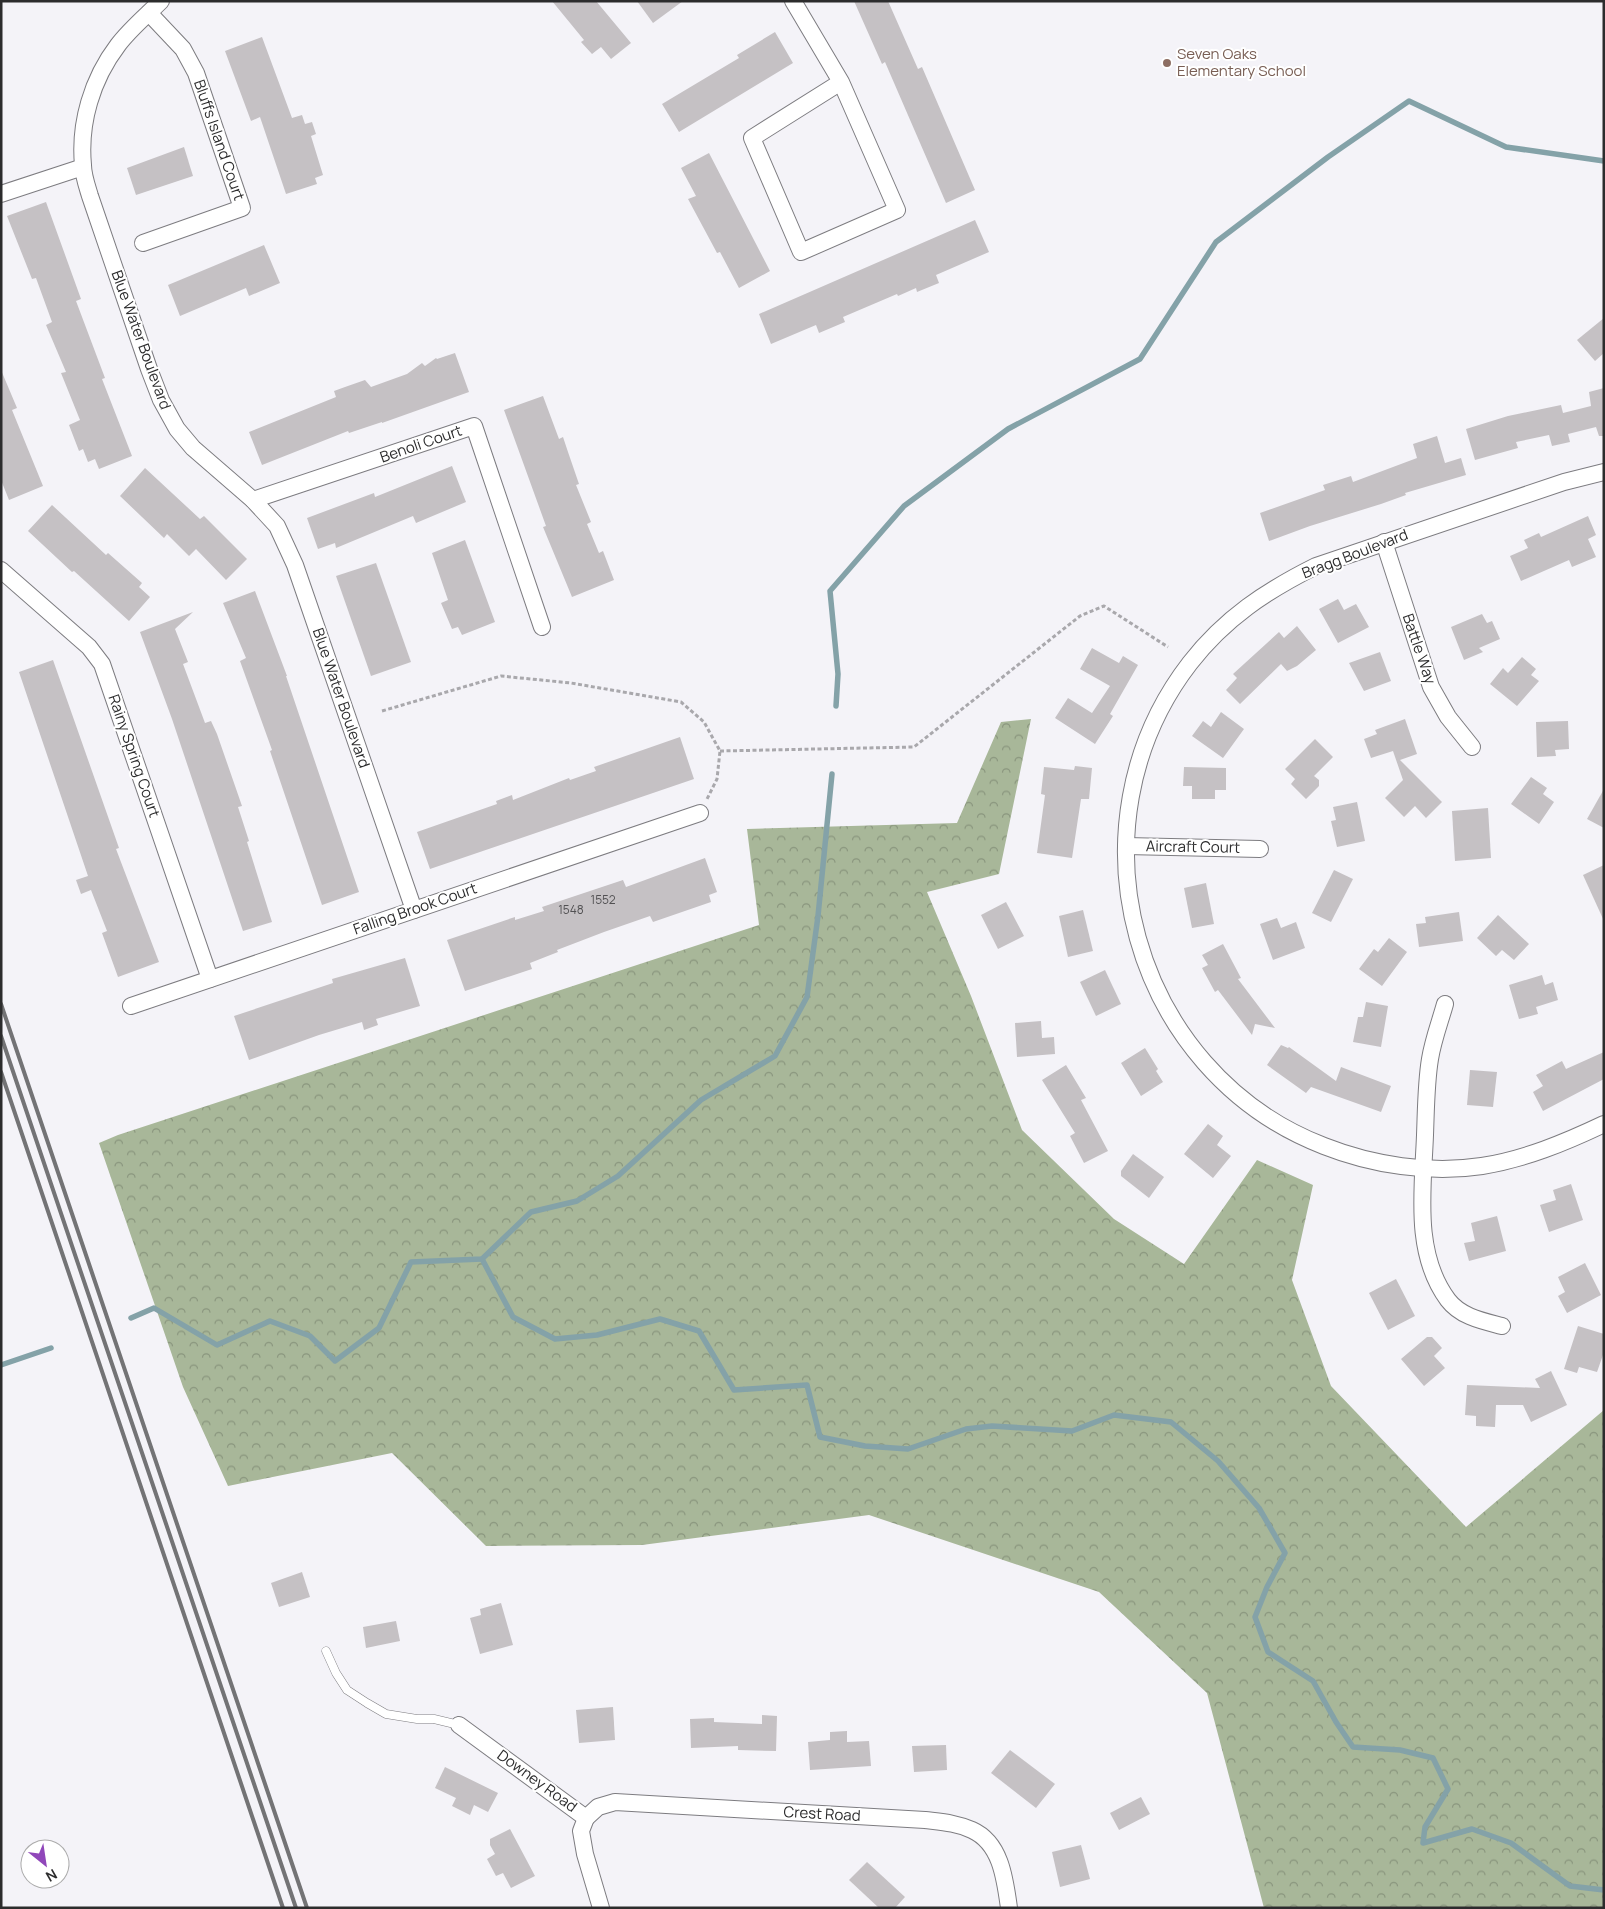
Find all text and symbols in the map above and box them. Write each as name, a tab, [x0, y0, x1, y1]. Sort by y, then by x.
place label: Seven Oaks Elementary School	[1177, 43, 1306, 81]
marker: Seven Oaks Elementary School	[1161, 57, 1173, 69]
street label: Bluffs Island Court	[189, 77, 250, 203]
street label: Blue Water Boulevard	[107, 267, 176, 412]
street label: Benoli Court	[377, 420, 465, 467]
street label: Bragg Boulevard	[1299, 524, 1411, 583]
street label: Battle Way	[1398, 611, 1441, 687]
street label: Blue Water Boulevard	[308, 625, 375, 771]
street label: Rainy Spring Court	[104, 692, 165, 820]
street label: Aircraft Court	[1146, 835, 1240, 858]
street label: Falling Brook Court	[350, 878, 479, 940]
house number: 1552	[590, 891, 616, 908]
house number: 1548	[558, 901, 584, 918]
street label: Downey Road	[493, 1744, 582, 1817]
street label: Crest Road	[783, 1801, 861, 1826]
north arrow	[20, 1839, 70, 1889]
text: N	[43, 1865, 61, 1886]

